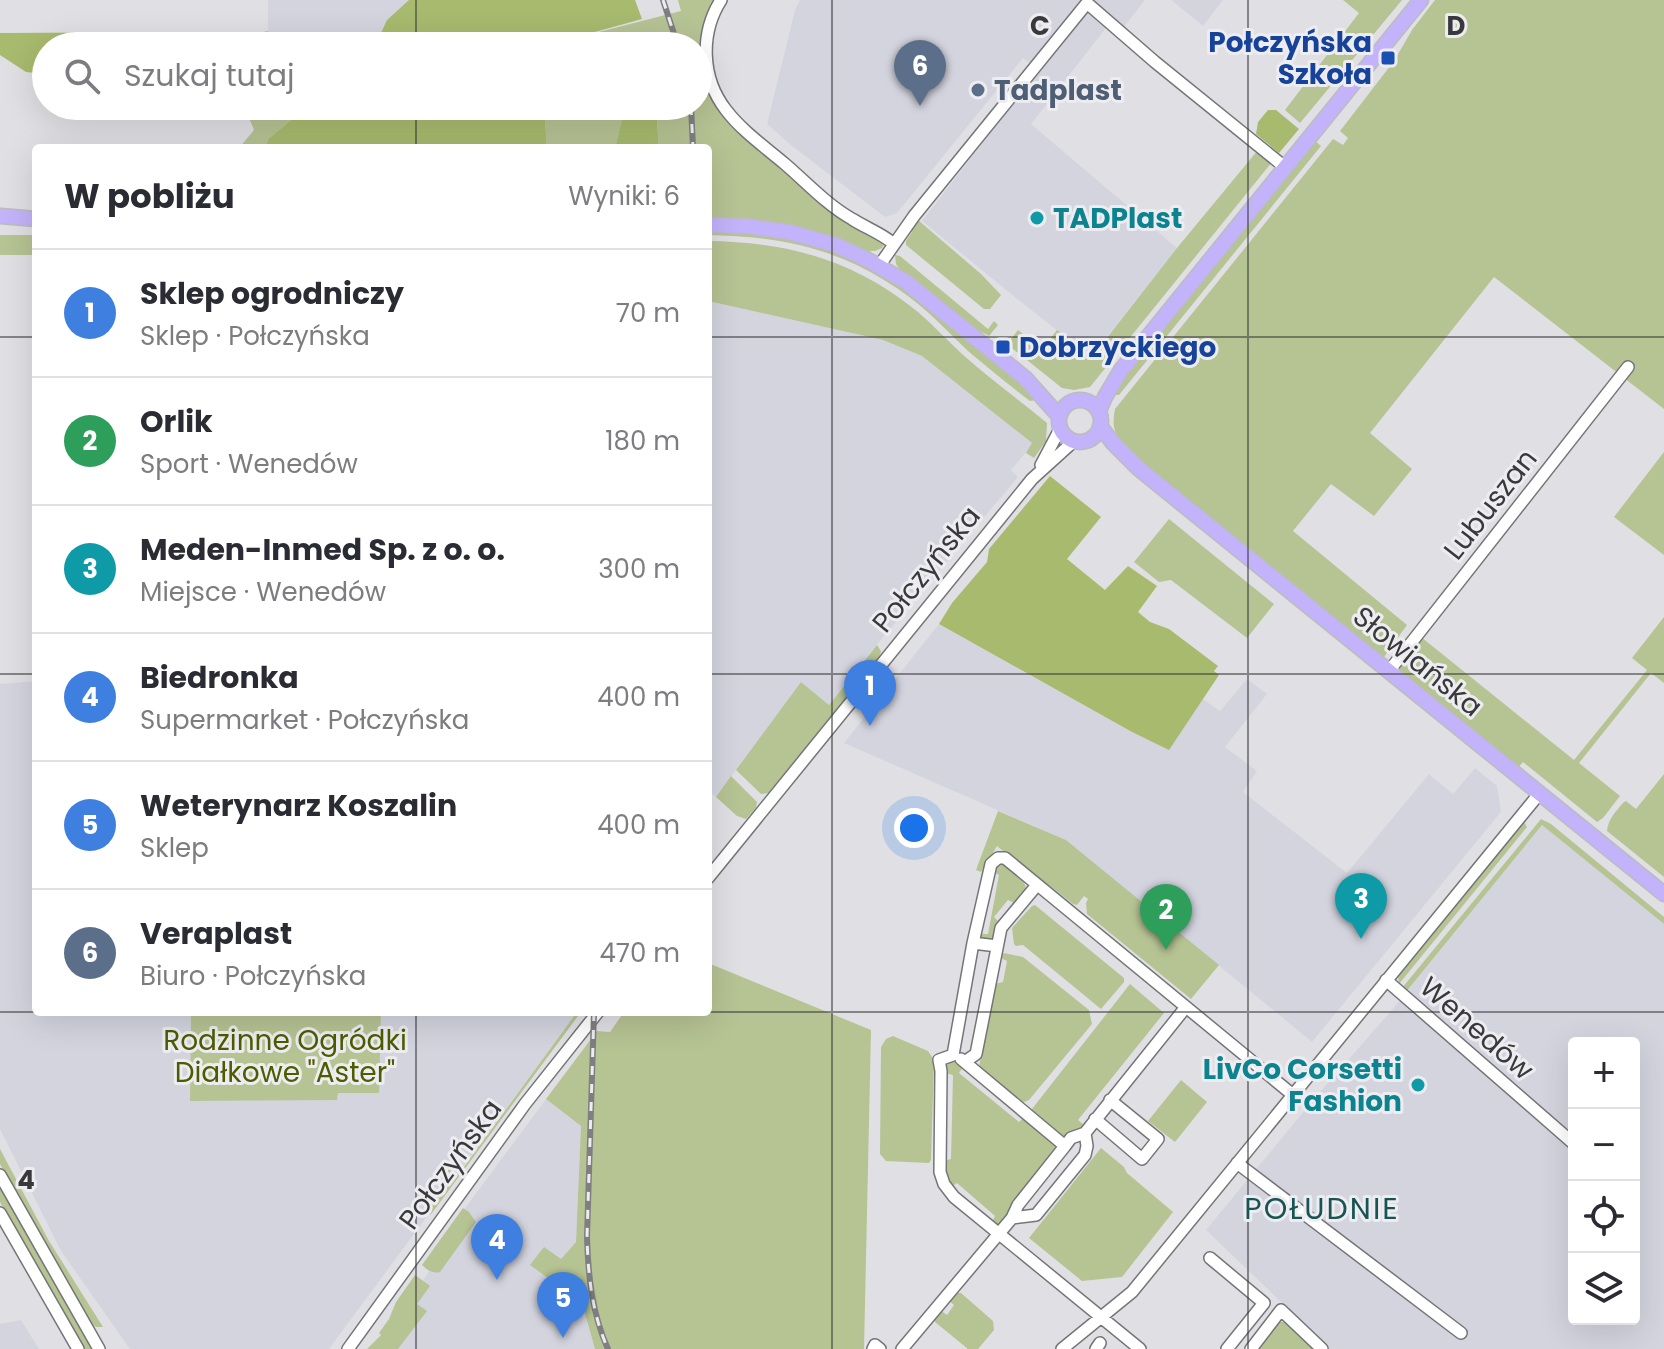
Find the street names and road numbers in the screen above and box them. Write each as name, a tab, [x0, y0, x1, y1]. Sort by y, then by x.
street label: Lubuszan	[1435, 441, 1546, 568]
street label: Połczyńska	[863, 498, 990, 641]
street label: Słowiańska	[1345, 597, 1491, 726]
street label: Wenedów	[1411, 968, 1542, 1089]
street label: Połczyńska	[390, 1091, 511, 1237]

